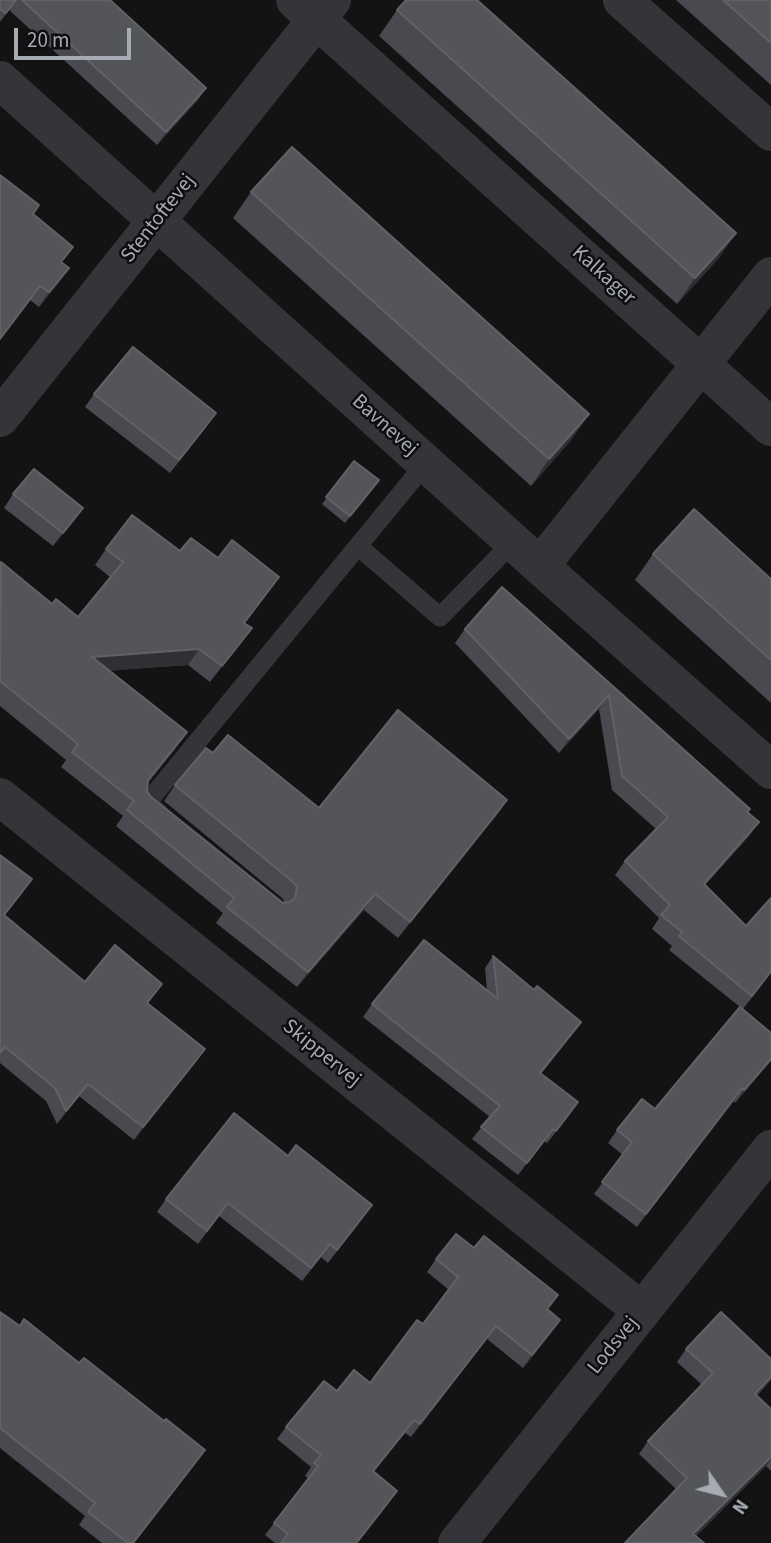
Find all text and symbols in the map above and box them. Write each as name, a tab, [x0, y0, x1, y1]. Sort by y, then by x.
scale bar	[18, 14, 135, 58]
text: 20 m	[27, 25, 69, 55]
street label: Stentoftevej	[117, 170, 201, 268]
street label: Kalkager	[566, 241, 640, 311]
street label: Bavnevej	[346, 390, 422, 462]
street label: Skippervej	[277, 1015, 365, 1093]
street label: Lodsvej	[583, 1312, 645, 1380]
north arrow	[687, 1459, 757, 1529]
text: N	[725, 1493, 754, 1519]

